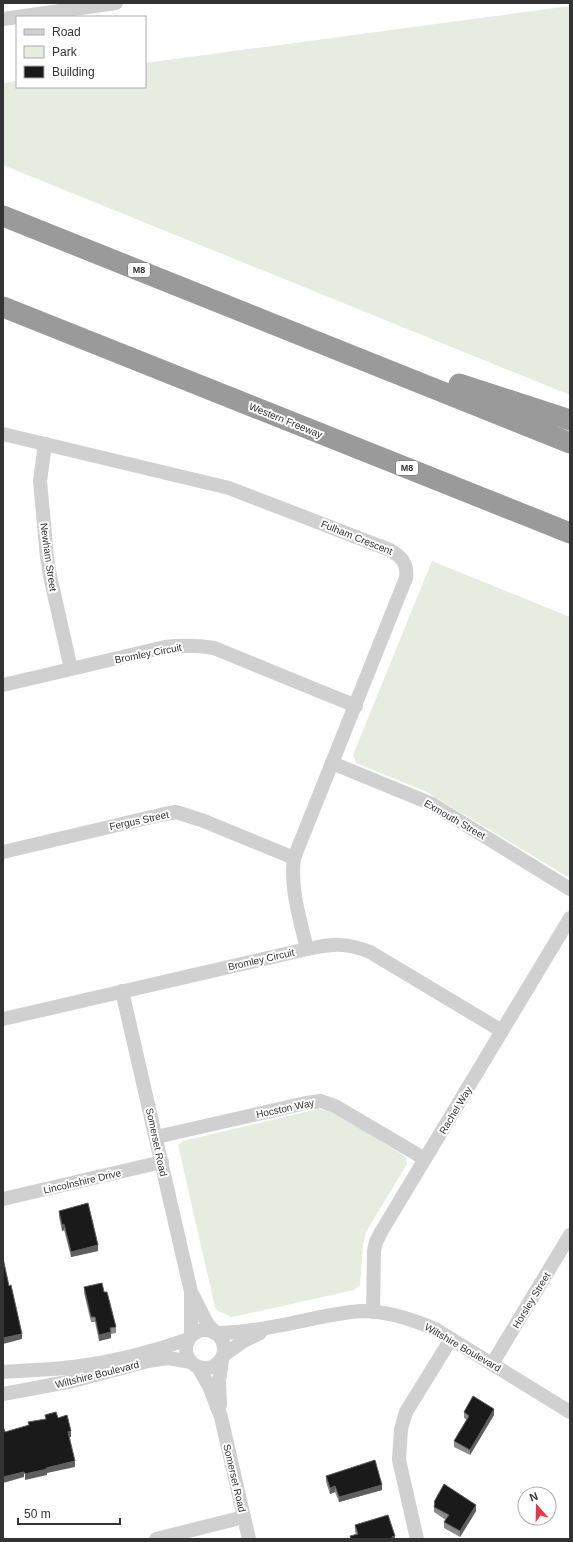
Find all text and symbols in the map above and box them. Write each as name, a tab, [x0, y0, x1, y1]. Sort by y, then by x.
legend	[16, 16, 146, 88]
text: Road	[52, 25, 81, 39]
text: Park	[52, 45, 78, 59]
text: Building	[52, 65, 95, 79]
road number: M8	[128, 263, 150, 277]
street label: Western Freeway	[248, 401, 324, 440]
road number: M8	[396, 461, 418, 475]
street label: Fulham Crescent	[319, 518, 394, 557]
street label: Newham Street	[38, 522, 59, 592]
street label: Bromley Circuit	[114, 642, 183, 665]
street label: Exmouth Street	[422, 797, 488, 842]
street label: Fergus Street	[108, 809, 170, 832]
street label: Bromley Circuit	[227, 946, 296, 972]
street label: Rachel Way	[437, 1084, 474, 1136]
street label: Hocston Way	[255, 1097, 315, 1120]
street label: Somerset Road	[144, 1107, 169, 1177]
street label: Lincolnshire Drive	[42, 1167, 122, 1196]
street label: Horsley Street	[510, 1270, 553, 1330]
street label: Wiltshire Boulevard	[423, 1321, 503, 1374]
street label: Wiltshire Boulevard	[54, 1359, 140, 1390]
street label: Somerset Road	[221, 1443, 248, 1513]
north arrow	[517, 1486, 557, 1526]
text: N	[528, 1490, 539, 1504]
scale bar	[18, 1500, 120, 1526]
text: 50 m	[24, 1507, 51, 1521]

